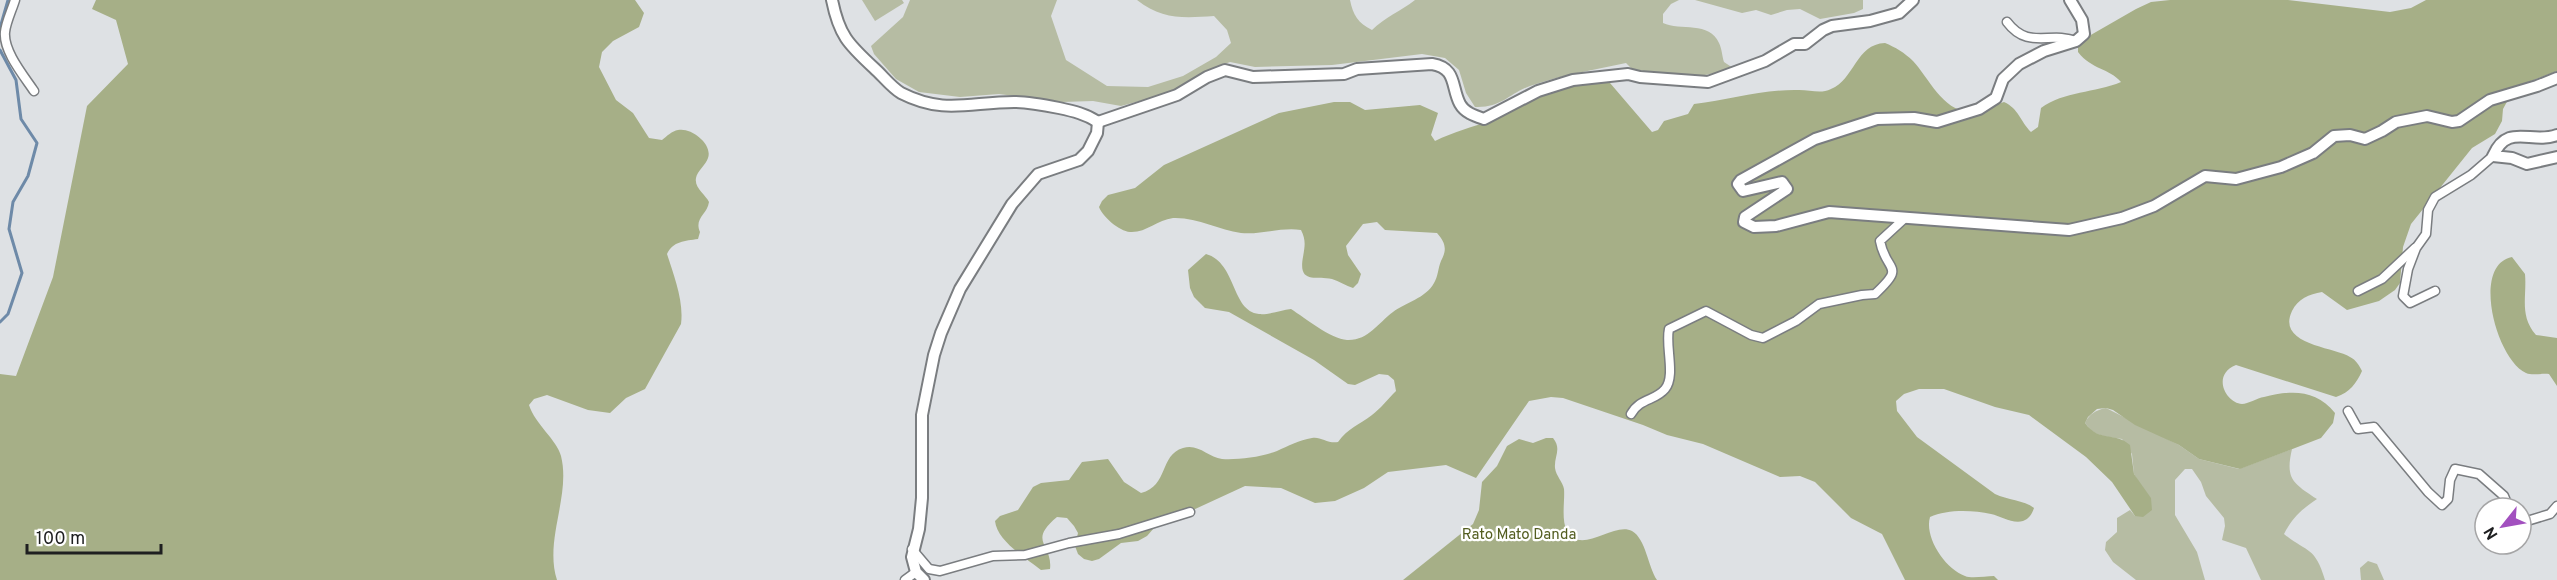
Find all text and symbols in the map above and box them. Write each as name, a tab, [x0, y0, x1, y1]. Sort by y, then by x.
north arrow	[2473, 496, 2533, 556]
scale bar	[27, 517, 160, 555]
text: N	[2480, 523, 2503, 543]
park label: Rato Mato Danda	[1462, 526, 1576, 545]
text: 100 m	[36, 528, 85, 551]

